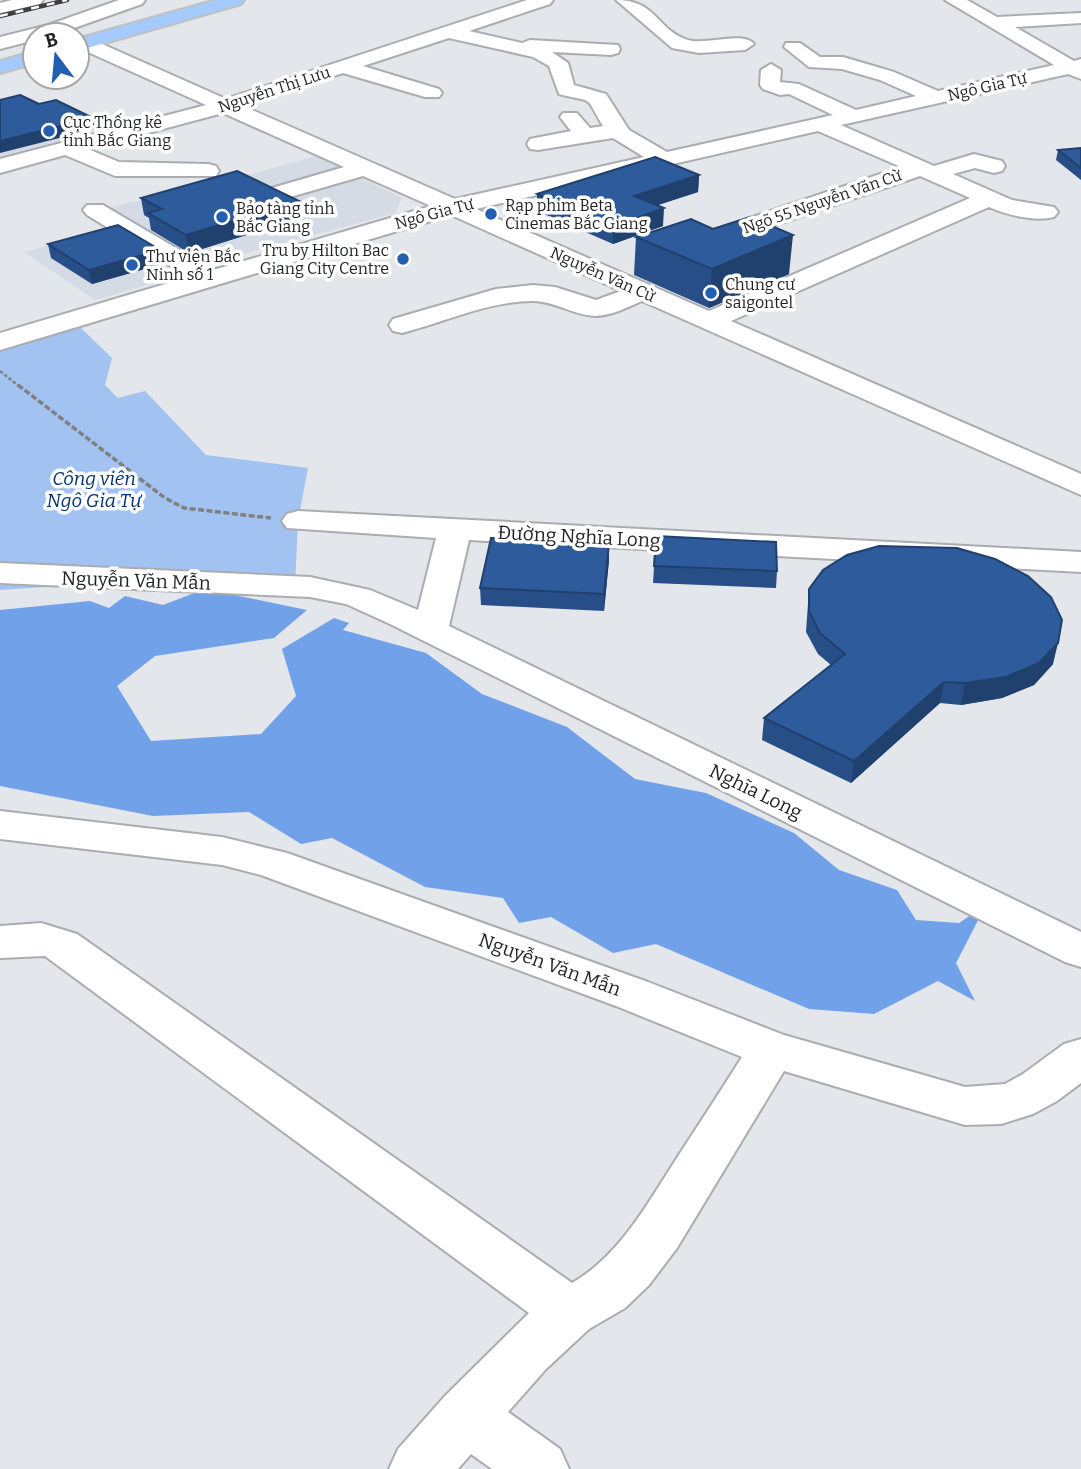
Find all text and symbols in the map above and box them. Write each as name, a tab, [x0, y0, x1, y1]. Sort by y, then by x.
north arrow	[21, 21, 91, 91]
text: B	[42, 27, 61, 53]
street label: Nguyễn Thị Lưu	[215, 61, 333, 117]
street label: Ngô Gia Tự	[946, 68, 1029, 105]
place label: Cục Thống kê tỉnh Bắc Giang	[63, 112, 171, 150]
marker: Cục Thống kê tỉnh Bắc Giang	[41, 123, 57, 139]
street label: Ngõ 55 Nguyễn Văn Cừ	[740, 164, 904, 238]
street label: Ngô Gia Tự	[393, 194, 476, 233]
place label: Rạp phim Beta Cinemas Bắc Giang	[505, 196, 648, 233]
place label: Bảo tàng tỉnh Bắc Giang	[236, 199, 334, 236]
marker: Rạp phim Beta Cinemas Bắc Giang	[483, 206, 499, 222]
marker: Bảo tàng tỉnh Bắc Giang	[214, 209, 230, 225]
place label: Tru by Hilton Bac Giang City Centre	[260, 241, 389, 278]
street label: Nguyễn Văn Cừ	[547, 242, 659, 306]
place label: Thư viện Bắc Ninh số 1	[146, 247, 241, 284]
marker: Tru by Hilton Bac Giang City Centre	[395, 251, 411, 267]
marker: Thư viện Bắc Ninh số 1	[124, 257, 140, 273]
place label: Chung cư saigontel	[725, 275, 795, 312]
marker: Chung cư saigontel	[703, 285, 719, 301]
park label: Công viên Ngô Gia Tự	[46, 467, 143, 512]
street label: Đường Nghĩa Long	[497, 521, 661, 552]
street label: Nguyễn Văn Mẫn	[61, 566, 211, 595]
street label: Nghĩa Long	[706, 759, 806, 824]
street label: Nguyễn Văn Mẫn	[476, 928, 624, 1001]

